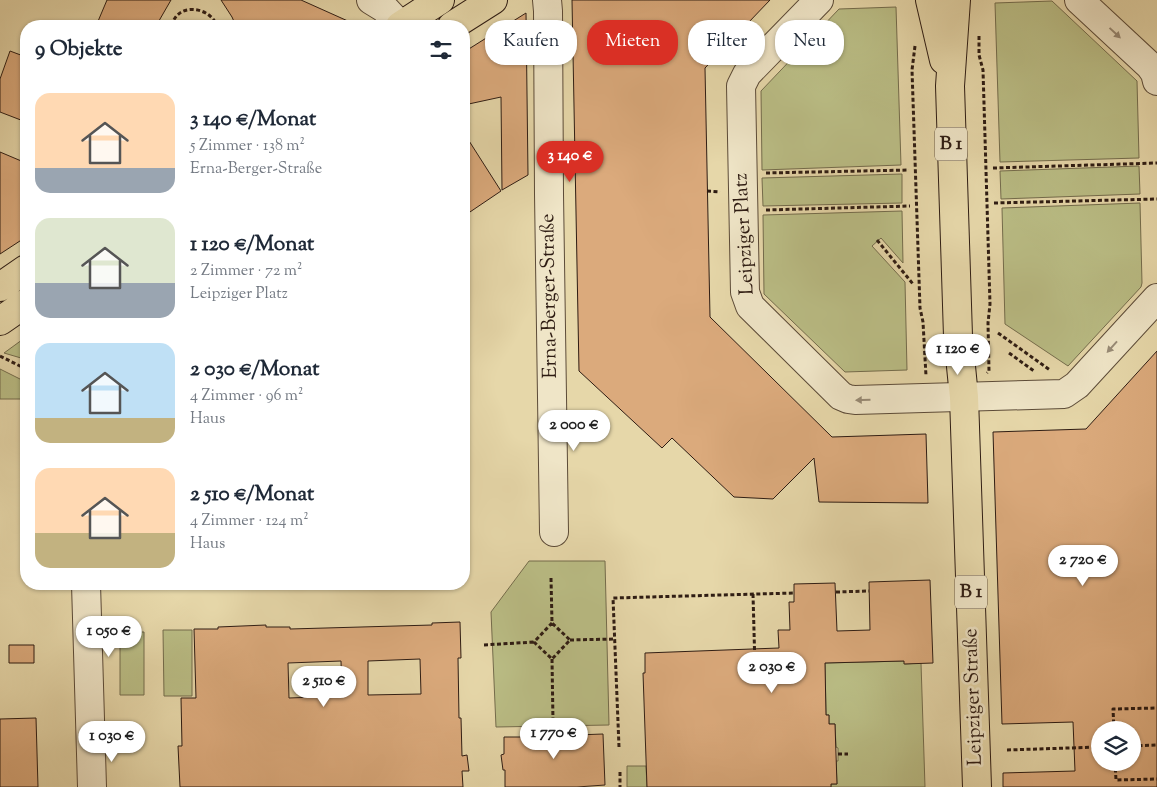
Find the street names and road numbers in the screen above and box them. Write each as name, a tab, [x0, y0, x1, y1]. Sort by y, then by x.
road number: B 1	[935, 128, 967, 160]
street label: Leipziger Platz	[727, 172, 763, 296]
street label: Erna-Berger-Straße	[534, 213, 566, 379]
road number: B 1	[955, 576, 987, 608]
street label: Leipziger Straße	[957, 628, 991, 766]

